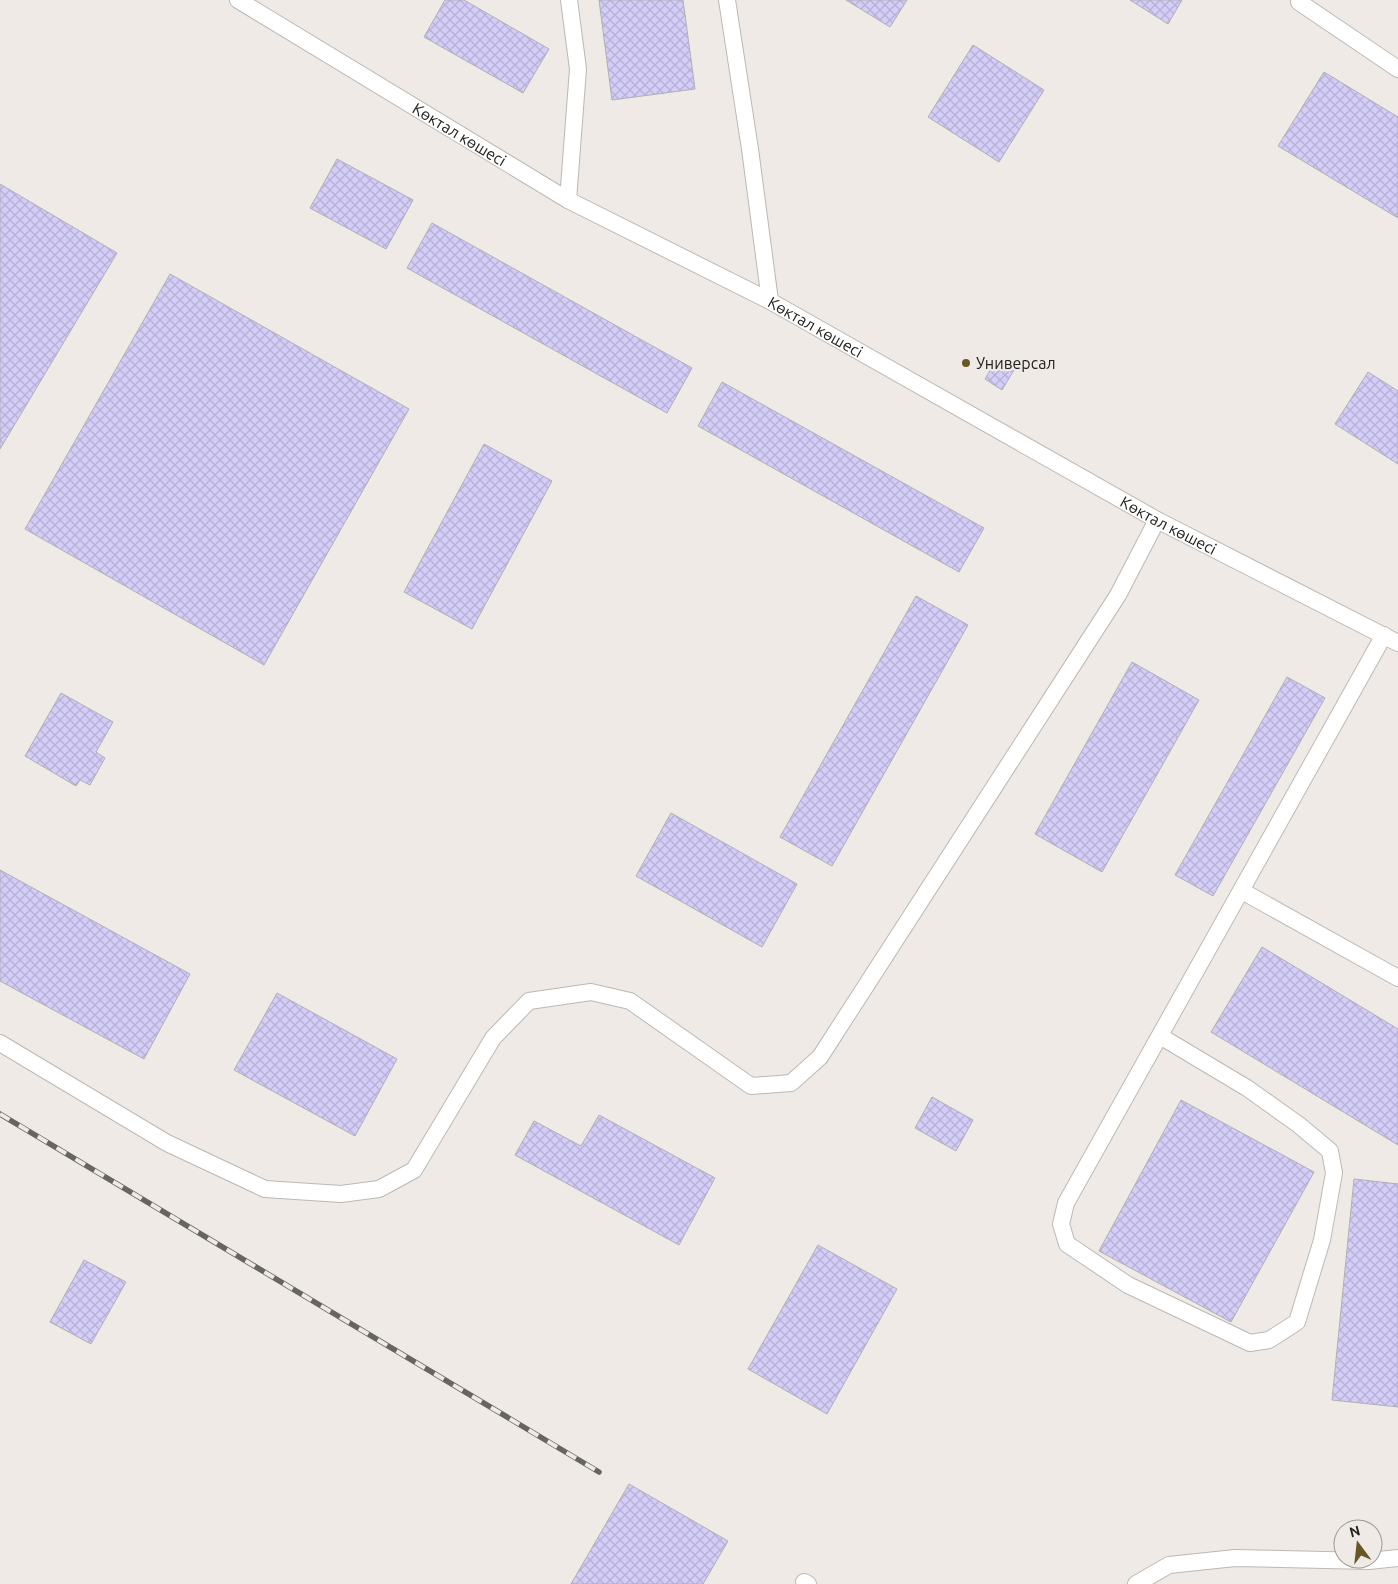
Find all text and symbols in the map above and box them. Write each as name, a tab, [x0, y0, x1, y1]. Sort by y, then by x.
street label: Көктал көшесі	[409, 99, 510, 169]
street label: Көктал көшесі	[765, 293, 866, 361]
place label: Универсал	[976, 354, 1056, 372]
marker: Универсал	[960, 357, 972, 369]
street label: Көктал көшесі	[1117, 492, 1220, 558]
north arrow	[1333, 1519, 1383, 1569]
text: N	[1348, 1522, 1362, 1541]

